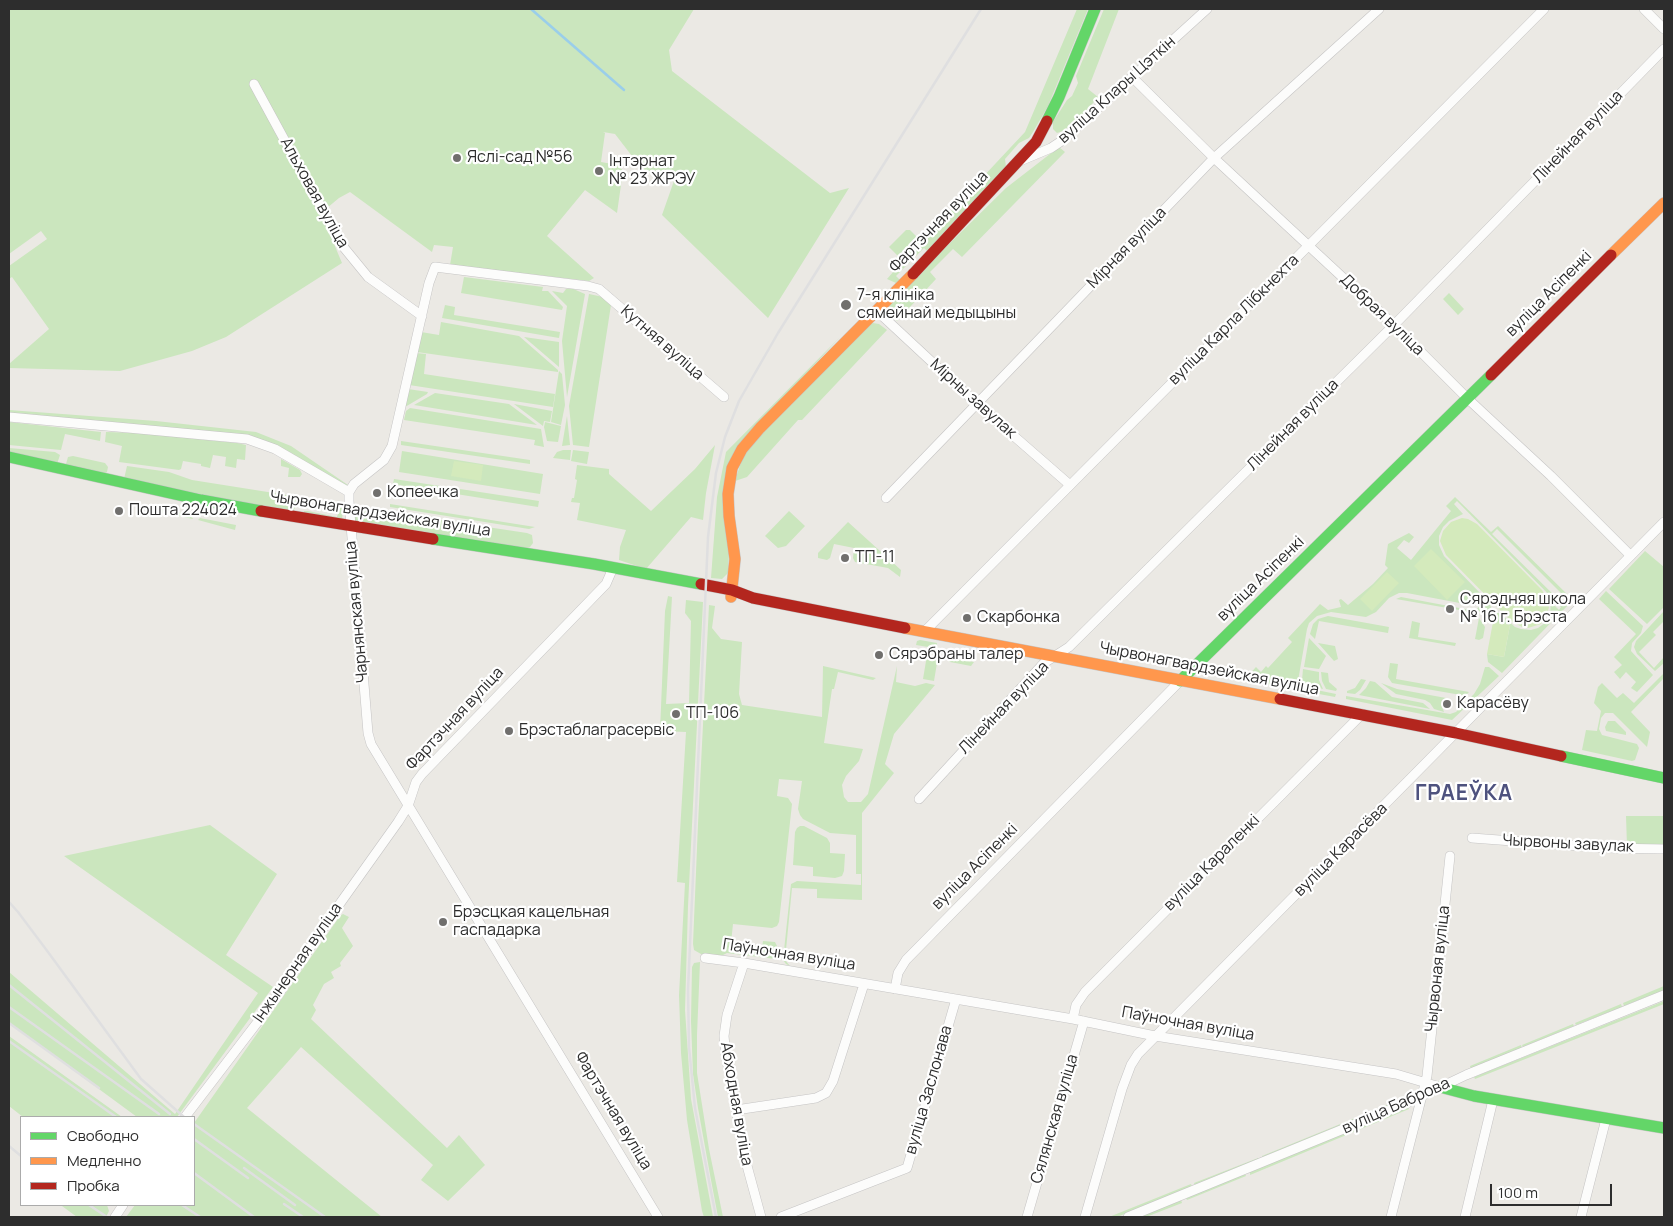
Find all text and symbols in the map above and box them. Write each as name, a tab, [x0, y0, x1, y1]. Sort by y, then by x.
street label: вуліца Клары Цэткін	[1054, 32, 1180, 148]
street label: Лінейная вуліца	[1529, 87, 1627, 187]
street label: Альховая вуліца	[276, 134, 352, 252]
place label: Яслі-сад №56	[467, 148, 573, 168]
marker: Яслі-сад №56	[451, 152, 463, 164]
place label: Інтэрнат № 23 ЖРЭУ	[609, 152, 695, 190]
marker: Інтэрнат № 23 ЖРЭУ	[593, 165, 605, 177]
street label: Фартэчная вуліца	[886, 167, 992, 277]
street label: Мірная вуліца	[1083, 203, 1171, 293]
street label: вуліца Асіпенкі	[1502, 247, 1596, 341]
street label: вуліца Карла Лібкнехта	[1165, 251, 1303, 389]
street label: Добрая вуліца	[1336, 270, 1428, 360]
place label: 7-я клініка сямейнай медыцыны	[857, 286, 1016, 324]
marker: 7-я клініка сямейнай медыцыны	[839, 298, 853, 312]
street label: Кутняя вуліца	[616, 302, 708, 384]
street label: Мірны завулак	[926, 355, 1020, 443]
street label: Лінейная вуліца	[1243, 375, 1343, 475]
place label: Копеечка	[387, 483, 459, 503]
street label: Чырвонагвардзейская вуліца	[268, 487, 492, 541]
marker: Копеечка	[371, 487, 383, 499]
place label: Пошта 224024	[129, 501, 237, 521]
marker: Пошта 224024	[113, 505, 125, 517]
street label: вуліца Асіпенкі	[1213, 533, 1309, 625]
street label: Чарнянская вуліца	[341, 540, 373, 684]
place label: ТП-11	[855, 548, 895, 568]
marker: ТП-11	[839, 552, 851, 564]
place label: Сярэдняя школа № 16 г. Брэста	[1460, 590, 1586, 628]
marker: Сярэдняя школа № 16 г. Брэста	[1444, 603, 1456, 615]
place label: Скарбонка	[977, 608, 1060, 628]
marker: Скарбонка	[961, 612, 973, 624]
street label: Чырвонагвардзейская вуліца	[1097, 638, 1321, 700]
place label: Сярэбраны талер	[889, 645, 1023, 665]
marker: Сярэбраны талер	[873, 649, 885, 661]
street label: Лінейная вуліца	[955, 658, 1053, 758]
street label: Фартэчная вуліца	[402, 663, 508, 775]
place label: Карасёву	[1457, 694, 1529, 714]
marker: Карасёву	[1441, 698, 1453, 710]
place label: ТП-106	[686, 704, 739, 724]
marker: ТП-106	[670, 708, 682, 720]
place label: Брэстаблаграсервіс	[519, 721, 674, 741]
marker: Брэстаблаграсервіс	[503, 725, 515, 737]
district label: ГРАЕЎКА	[1414, 781, 1514, 807]
street label: вуліца Карасёва	[1290, 799, 1392, 901]
street label: вуліца Караленкі	[1160, 811, 1264, 915]
street label: вуліца Асіпенкі	[928, 820, 1022, 914]
street label: Чырвоны завулак	[1502, 831, 1634, 857]
street label: Інжынерная вуліца	[249, 899, 347, 1027]
place label: Брэсцкая кацельная гаспадарка	[453, 903, 609, 941]
street label: Чырвоная вуліца	[1422, 905, 1454, 1033]
marker: Брэсцкая кацельная гаспадарка	[437, 916, 449, 928]
street label: Паўночная вуліца	[721, 935, 857, 975]
street label: Паўночная вуліца	[1120, 1003, 1256, 1045]
street label: вуліца Заслонава	[901, 1023, 957, 1157]
street label: Абходная вуліца	[716, 1041, 756, 1167]
street label: Фартэчная вуліца	[570, 1049, 656, 1173]
street label: Сялянская вуліца	[1027, 1052, 1083, 1186]
street label: вуліца Баброва	[1339, 1074, 1453, 1138]
legend	[20, 1116, 195, 1206]
text: Свободно	[67, 1125, 139, 1146]
text: Медленно	[67, 1150, 141, 1171]
scale bar	[1493, 1174, 1616, 1206]
text: Пробка	[67, 1175, 120, 1196]
text: 100 m	[1498, 1182, 1538, 1203]

